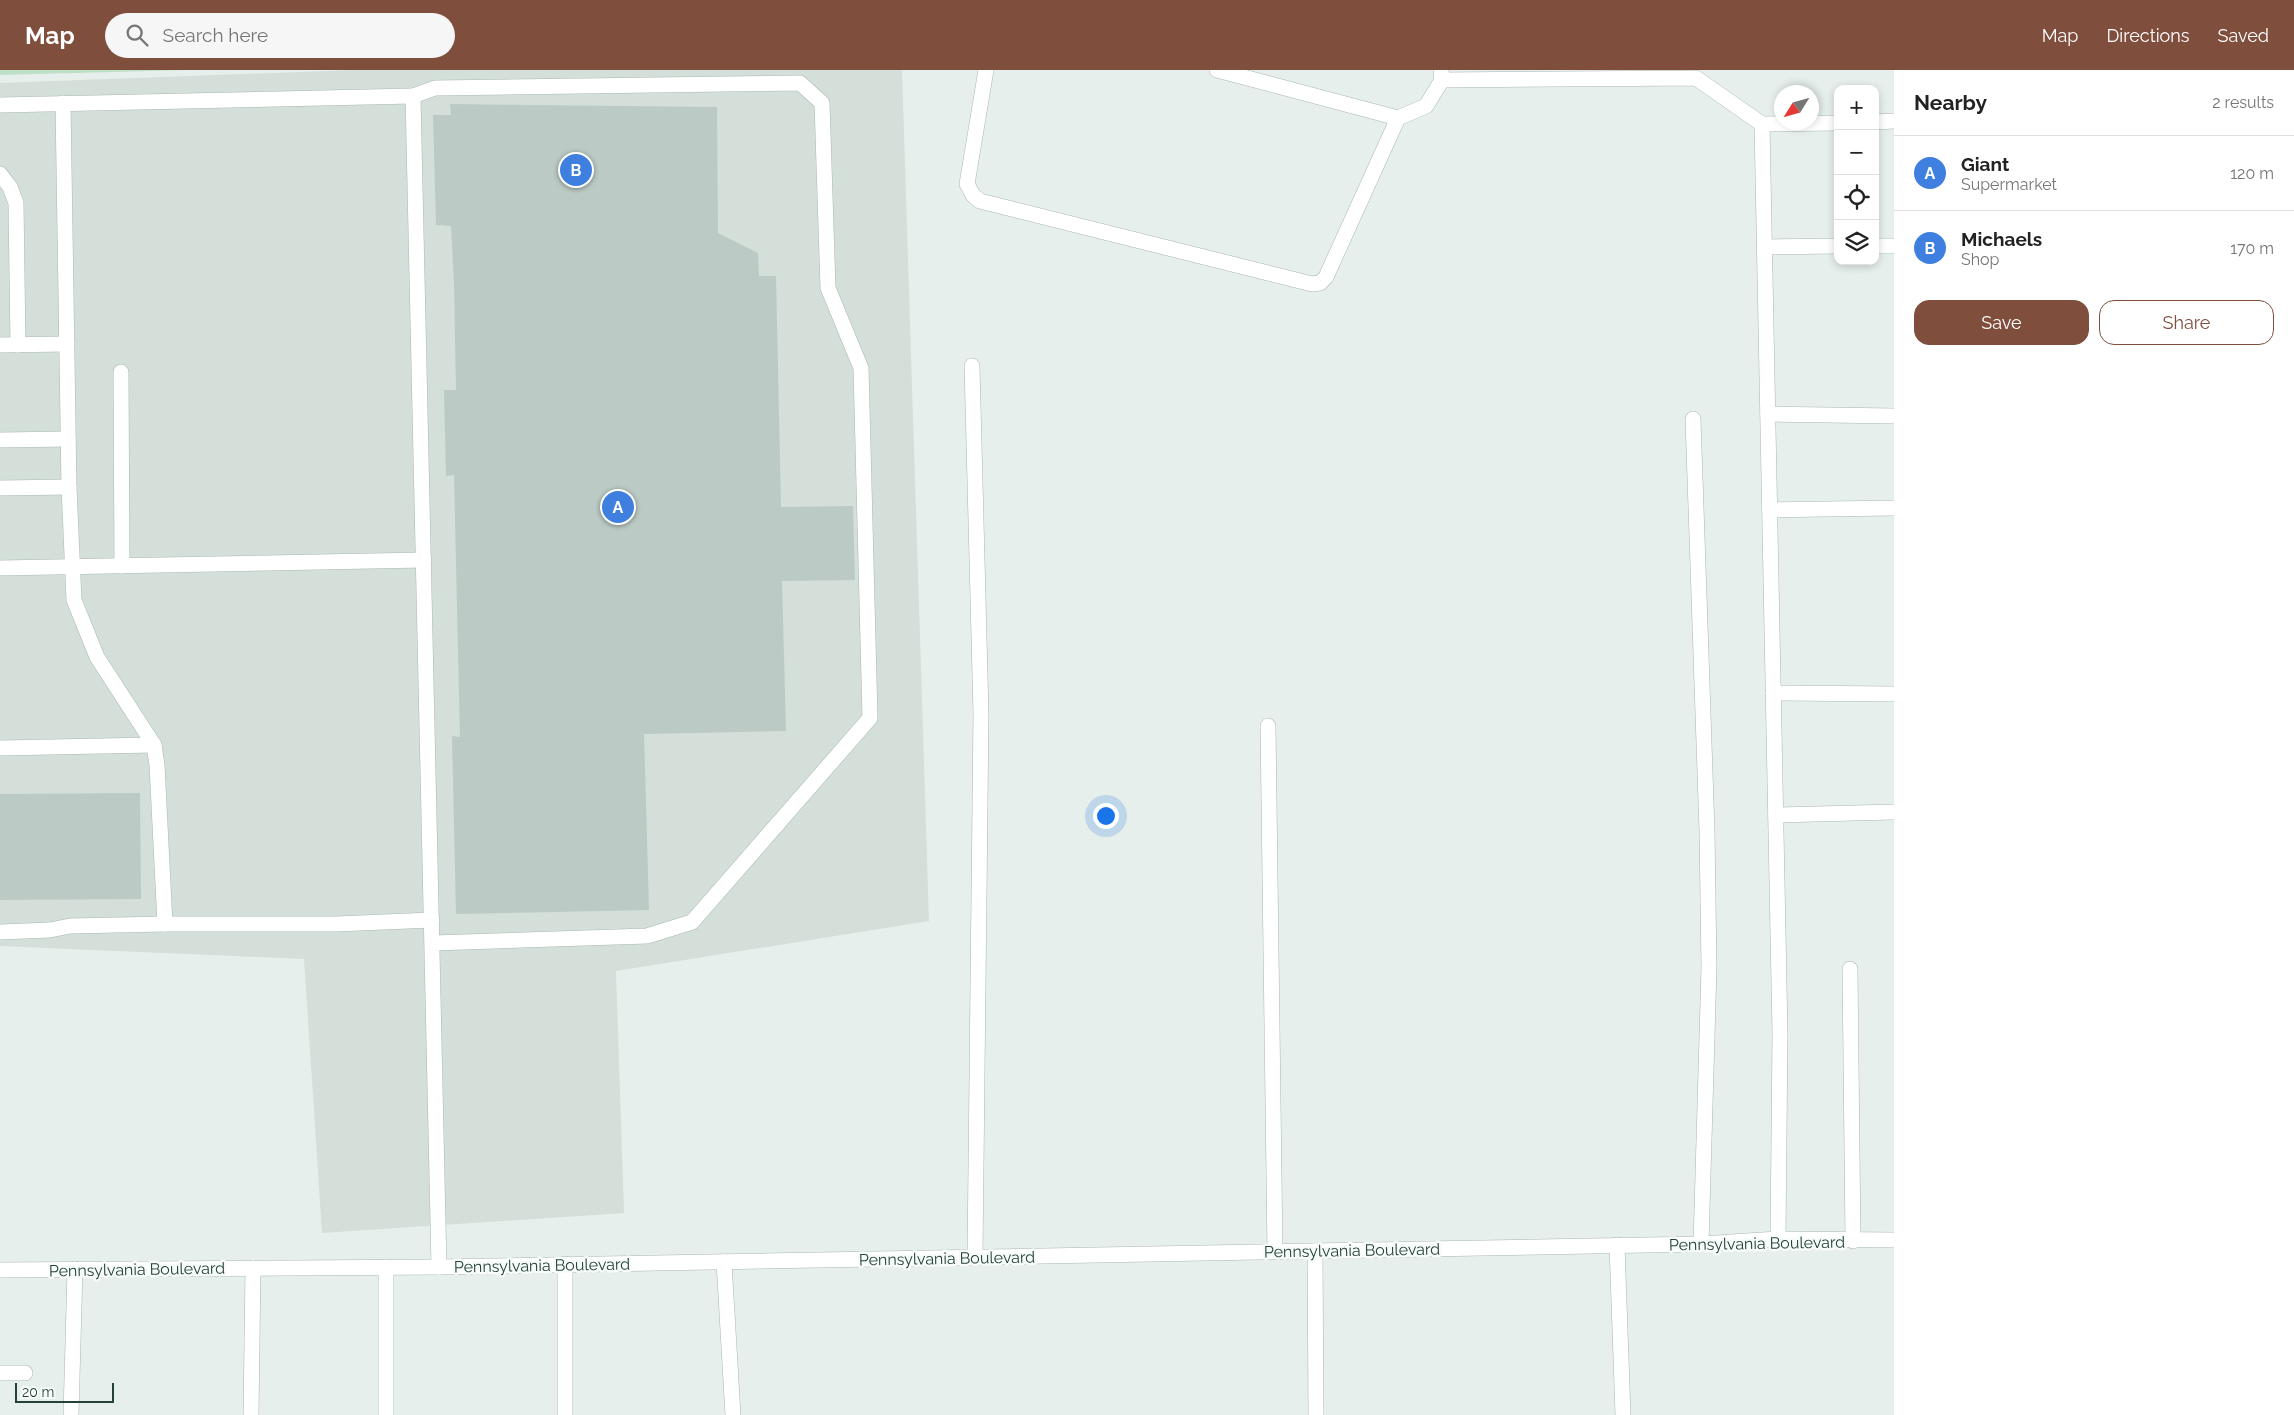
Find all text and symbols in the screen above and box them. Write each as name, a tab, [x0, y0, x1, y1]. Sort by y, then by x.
search box	[105, 13, 455, 58]
text: Map	[25, 21, 75, 50]
icon: search	[123, 21, 151, 49]
text: Search here	[163, 24, 268, 46]
text: Map	[2042, 25, 2078, 46]
text: Directions	[2106, 25, 2190, 46]
text: Saved	[2218, 25, 2269, 46]
north arrow	[1774, 85, 1819, 130]
map controls	[1834, 85, 1879, 265]
button: +	[1834, 85, 1879, 130]
text: Nearby	[1914, 90, 1987, 115]
text: 2 results	[2212, 93, 2274, 112]
button: −	[1834, 130, 1879, 175]
pin: B	[560, 151, 592, 189]
text: Giant	[1961, 153, 2009, 175]
text: A	[1925, 164, 1935, 183]
text: 120 m	[2230, 164, 2274, 183]
button: locate	[1834, 175, 1879, 220]
text: Supermarket	[1961, 175, 2057, 194]
button: layers	[1834, 220, 1879, 265]
text: Michaels	[1961, 228, 2042, 250]
text: B	[1925, 239, 1935, 258]
text: 170 m	[2230, 239, 2274, 258]
text: Shop	[1961, 250, 1999, 269]
button: Save	[1914, 300, 2089, 345]
button: Share	[2099, 300, 2274, 345]
pin: A	[602, 488, 634, 526]
your location	[1093, 803, 1119, 829]
street label: Pennsylvania Boulevard	[1669, 1232, 1845, 1255]
street label: Pennsylvania Boulevard	[1264, 1239, 1440, 1262]
street label: Pennsylvania Boulevard	[859, 1247, 1035, 1270]
street label: Pennsylvania Boulevard	[454, 1254, 630, 1277]
street label: Pennsylvania Boulevard	[49, 1258, 225, 1281]
scale bar	[15, 1380, 114, 1403]
text: 20 m	[22, 1384, 54, 1400]

